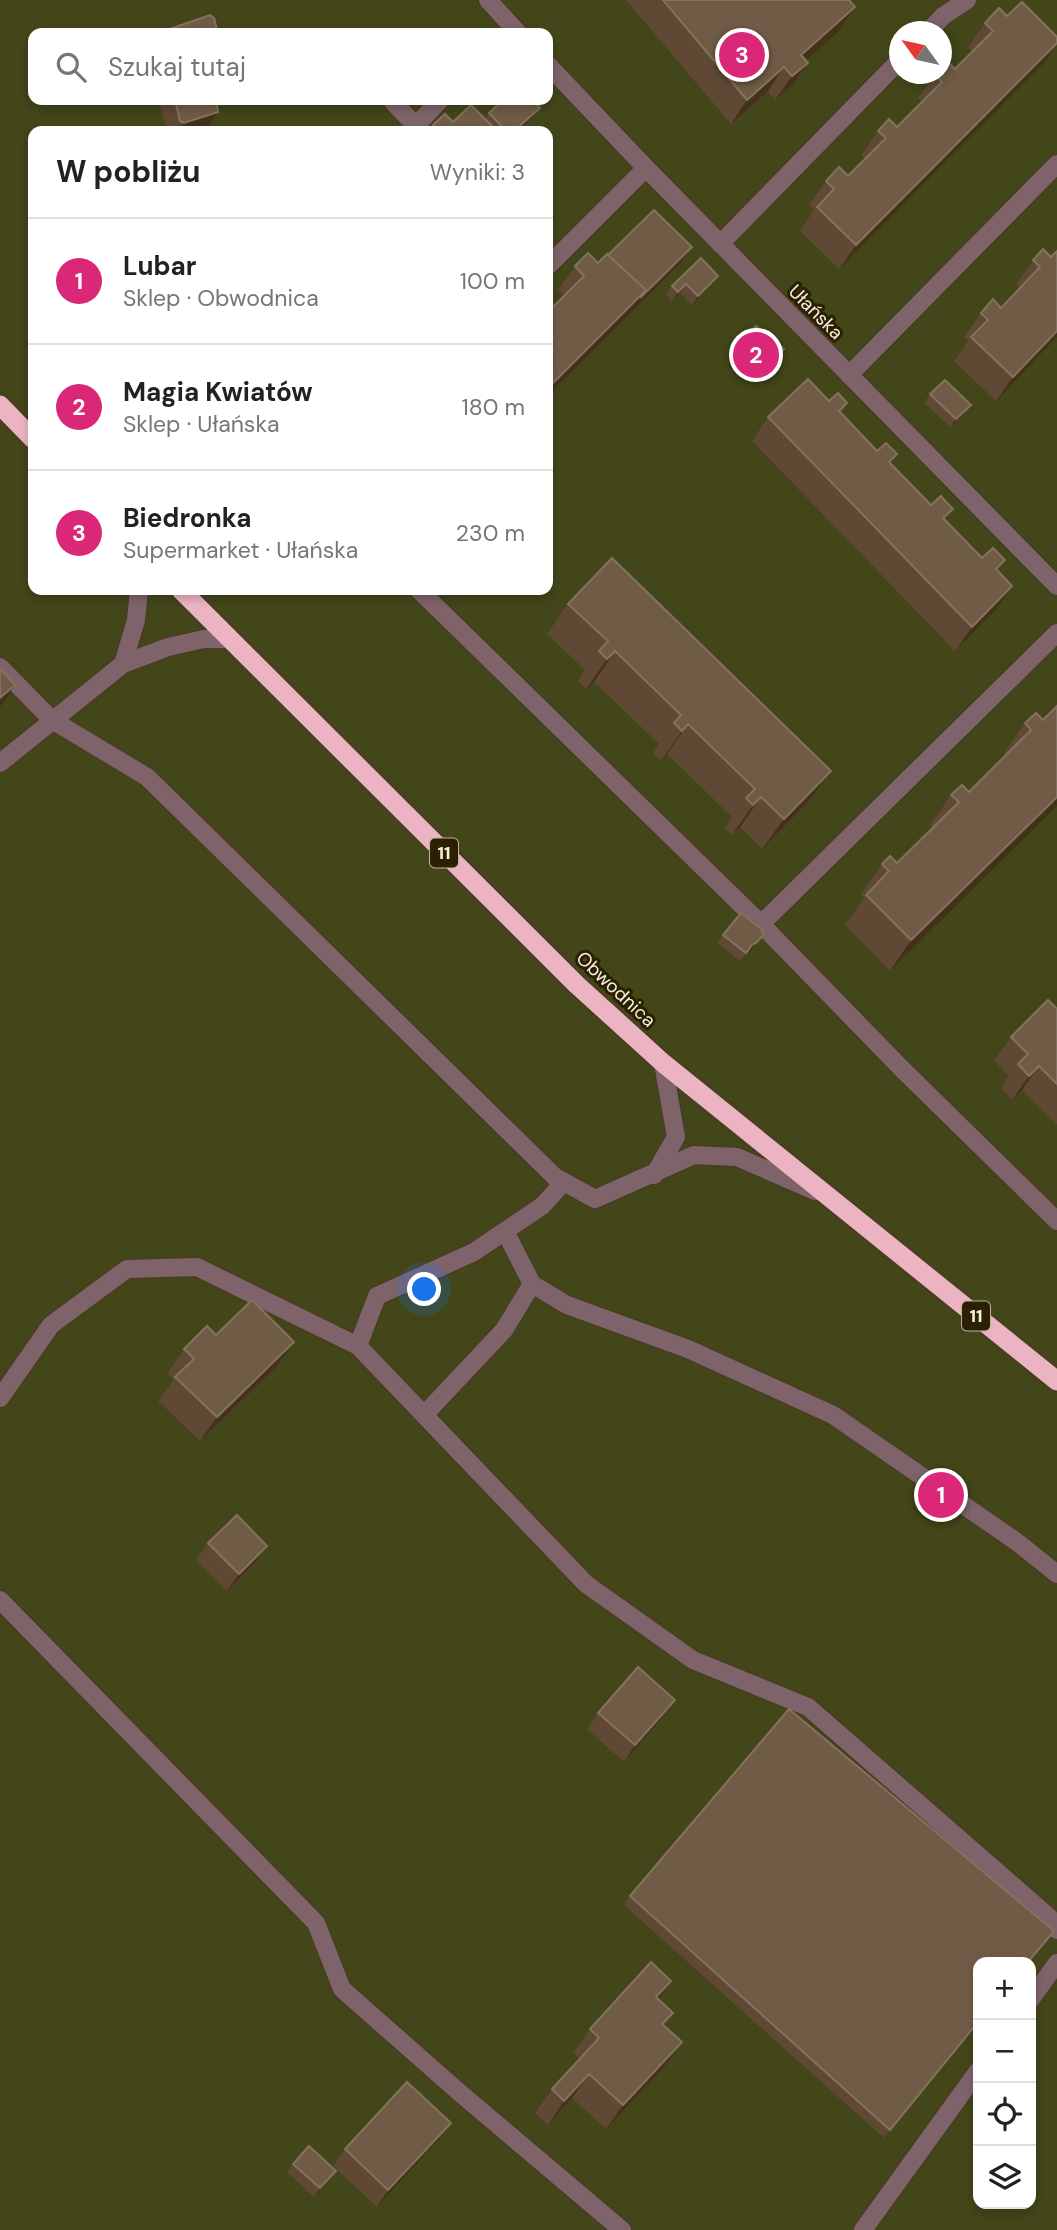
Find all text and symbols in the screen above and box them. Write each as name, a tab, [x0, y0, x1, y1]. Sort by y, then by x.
north arrow	[889, 21, 952, 84]
search box	[28, 28, 553, 105]
pin: 3	[719, 29, 765, 81]
icon: search	[52, 48, 90, 86]
text: Szukaj tutaj	[108, 50, 246, 84]
text: W pobliżu	[56, 152, 201, 191]
text: Wyniki: 3	[430, 157, 525, 187]
text: Lubar	[123, 249, 196, 283]
text: 1	[75, 266, 83, 296]
text: 100 m	[460, 266, 525, 296]
street label: Ułańska	[783, 279, 849, 345]
text: Sklep · Obwodnica	[123, 283, 319, 313]
pin: 2	[733, 329, 779, 381]
text: Magia Kwiatów	[123, 375, 313, 409]
text: 2	[72, 392, 86, 422]
text: 180 m	[461, 392, 525, 422]
text: Sklep · Ułańska	[123, 409, 279, 439]
text: Biedronka	[123, 501, 252, 535]
text: 3	[72, 518, 86, 548]
text: 230 m	[456, 518, 525, 548]
text: Supermarket · Ułańska	[123, 535, 358, 565]
road number: 11	[430, 838, 458, 868]
street label: Obwodnica	[571, 946, 661, 1032]
your location	[407, 1272, 441, 1306]
road number: 11	[962, 1302, 990, 1330]
pin: 1	[918, 1469, 964, 1521]
map controls	[973, 1957, 1036, 2209]
button: +	[973, 1957, 1036, 2020]
button: −	[973, 2020, 1036, 2083]
button: locate	[973, 2083, 1036, 2146]
button: layers	[973, 2146, 1036, 2209]

